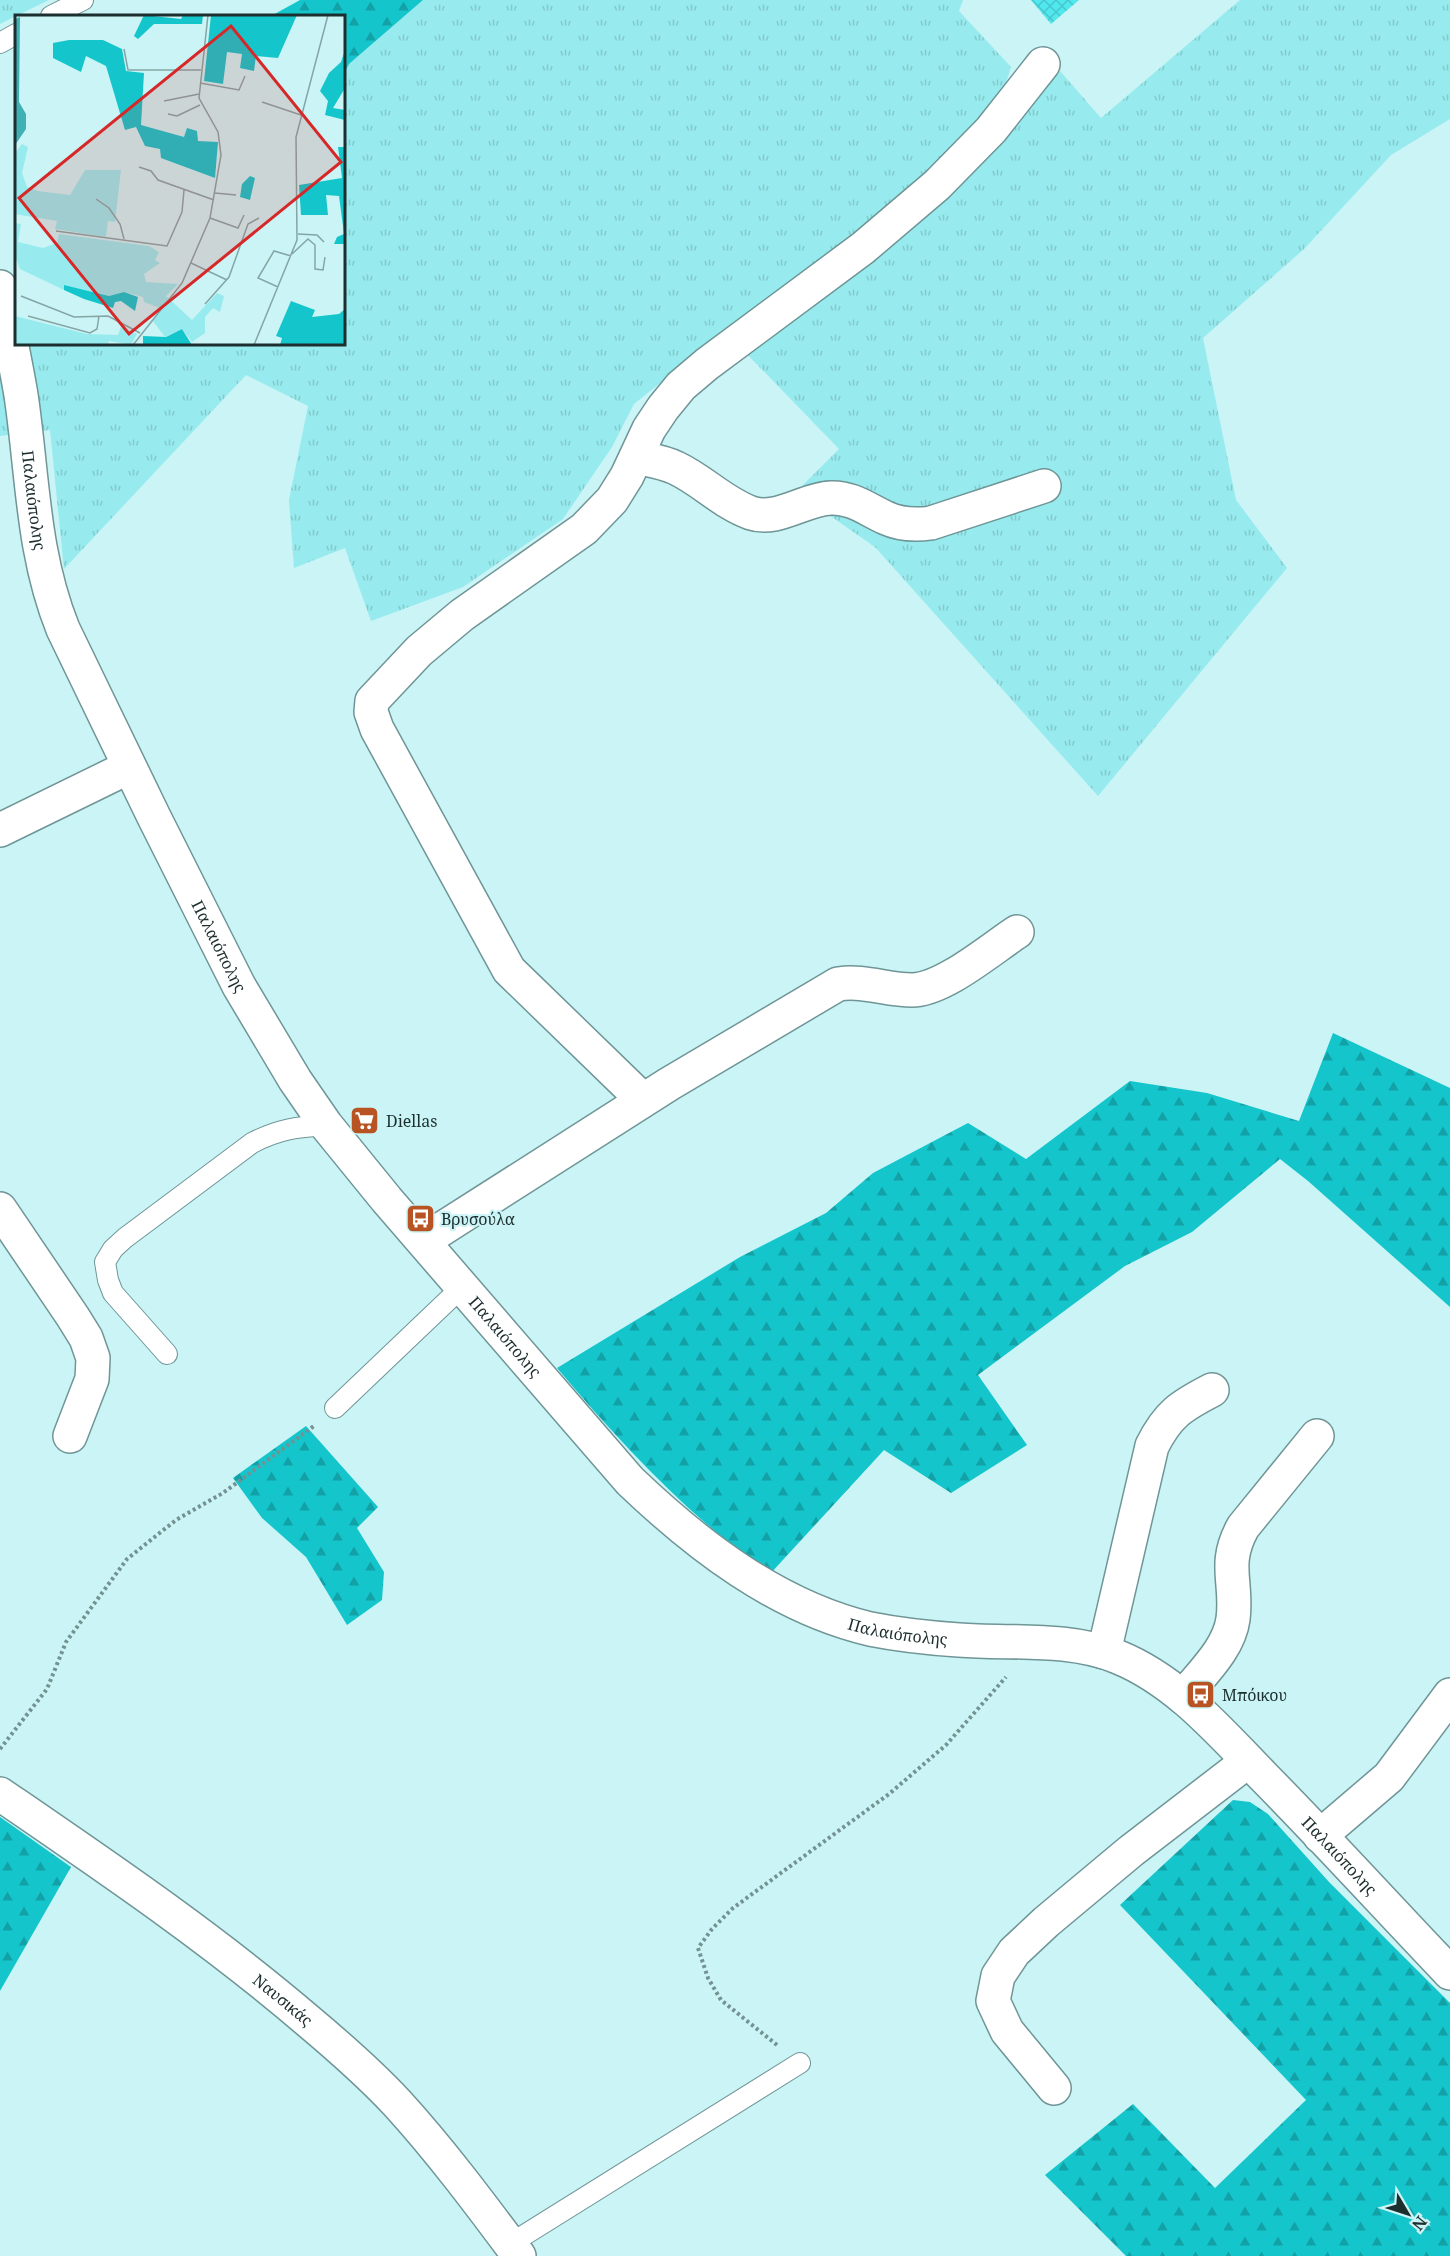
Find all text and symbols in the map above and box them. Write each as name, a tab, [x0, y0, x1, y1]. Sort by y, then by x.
inset map	[15, 15, 345, 345]
street label: Παλαιόπολης	[17, 449, 51, 552]
street label: Παλαιόπολης	[187, 896, 252, 997]
supermarket icon: Diellas	[349, 1105, 381, 1137]
place label: Diellas	[386, 1110, 437, 1132]
bus stop icon: Βρυσούλα	[404, 1203, 436, 1235]
place label: Βρυσούλα	[441, 1208, 515, 1230]
street label: Παλαιόπολης	[464, 1291, 547, 1382]
street label: Παλαιόπολης	[845, 1613, 949, 1650]
bus stop icon: Μπόικου	[1185, 1679, 1217, 1711]
place label: Μπόικου	[1222, 1684, 1287, 1706]
street label: Παλαιόπολης	[1297, 1812, 1382, 1900]
street label: Ναυσικάς	[248, 1969, 317, 2031]
north arrow	[1378, 2184, 1438, 2244]
text: N	[1407, 2212, 1432, 2236]

